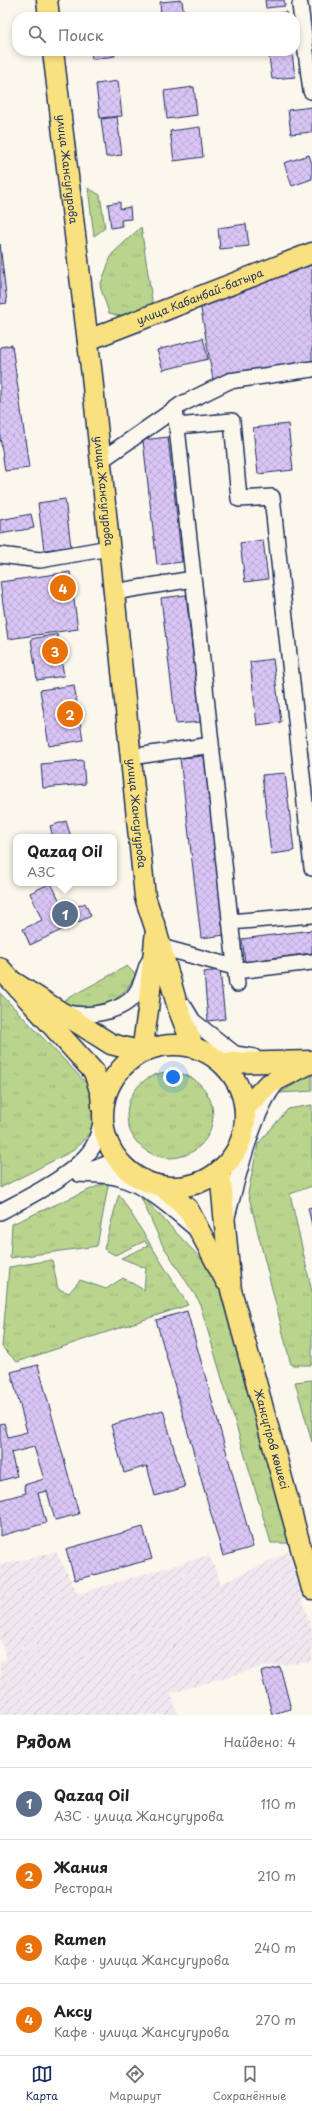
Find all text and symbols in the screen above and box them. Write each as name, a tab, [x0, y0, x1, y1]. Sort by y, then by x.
search box	[12, 12, 300, 56]
icon: search	[26, 23, 48, 45]
text: Поиск	[58, 23, 104, 46]
street label: улица Жансугурова	[53, 113, 83, 225]
street label: улица Кабанбай-батыра	[134, 264, 266, 328]
street label: улица Жансугурова	[90, 435, 118, 547]
pin: 4	[50, 573, 76, 603]
pin: 3	[42, 636, 68, 666]
pin: 2	[57, 699, 83, 729]
street label: улица Жансугурова	[123, 758, 151, 869]
popup	[13, 834, 117, 886]
text: Qazaq Oil	[27, 839, 103, 862]
text: АЗС	[27, 862, 56, 881]
pin: 1	[52, 899, 78, 929]
your location	[163, 1067, 183, 1087]
street label: Жансүгіров көшесі	[250, 1386, 294, 1491]
text: Рядом	[16, 1728, 71, 1754]
text: Найдено: 4	[224, 1732, 296, 1751]
text: Qazaq Oil	[54, 1783, 129, 1806]
text: 1	[26, 1794, 32, 1813]
text: 110 m	[261, 1794, 296, 1813]
text: АЗС · улица Жансугурова	[54, 1806, 224, 1825]
text: Жания	[54, 1855, 108, 1878]
text: 2	[24, 1866, 34, 1885]
text: 210 m	[257, 1866, 296, 1885]
text: Ресторан	[54, 1878, 113, 1897]
text: Ramen	[54, 1927, 106, 1950]
text: 3	[25, 1938, 33, 1957]
text: 240 m	[254, 1938, 296, 1957]
text: Кафе · улица Жансугурова	[54, 1950, 229, 1969]
text: Аксу	[54, 1999, 92, 2022]
text: 4	[25, 2010, 33, 2029]
text: 270 m	[255, 2010, 296, 2029]
text: Кафе · улица Жансугурова	[54, 2022, 229, 2041]
tab: Карта	[26, 2063, 58, 2104]
tab: Маршрут	[109, 2063, 161, 2104]
tab: Сохранённые	[213, 2063, 286, 2104]

